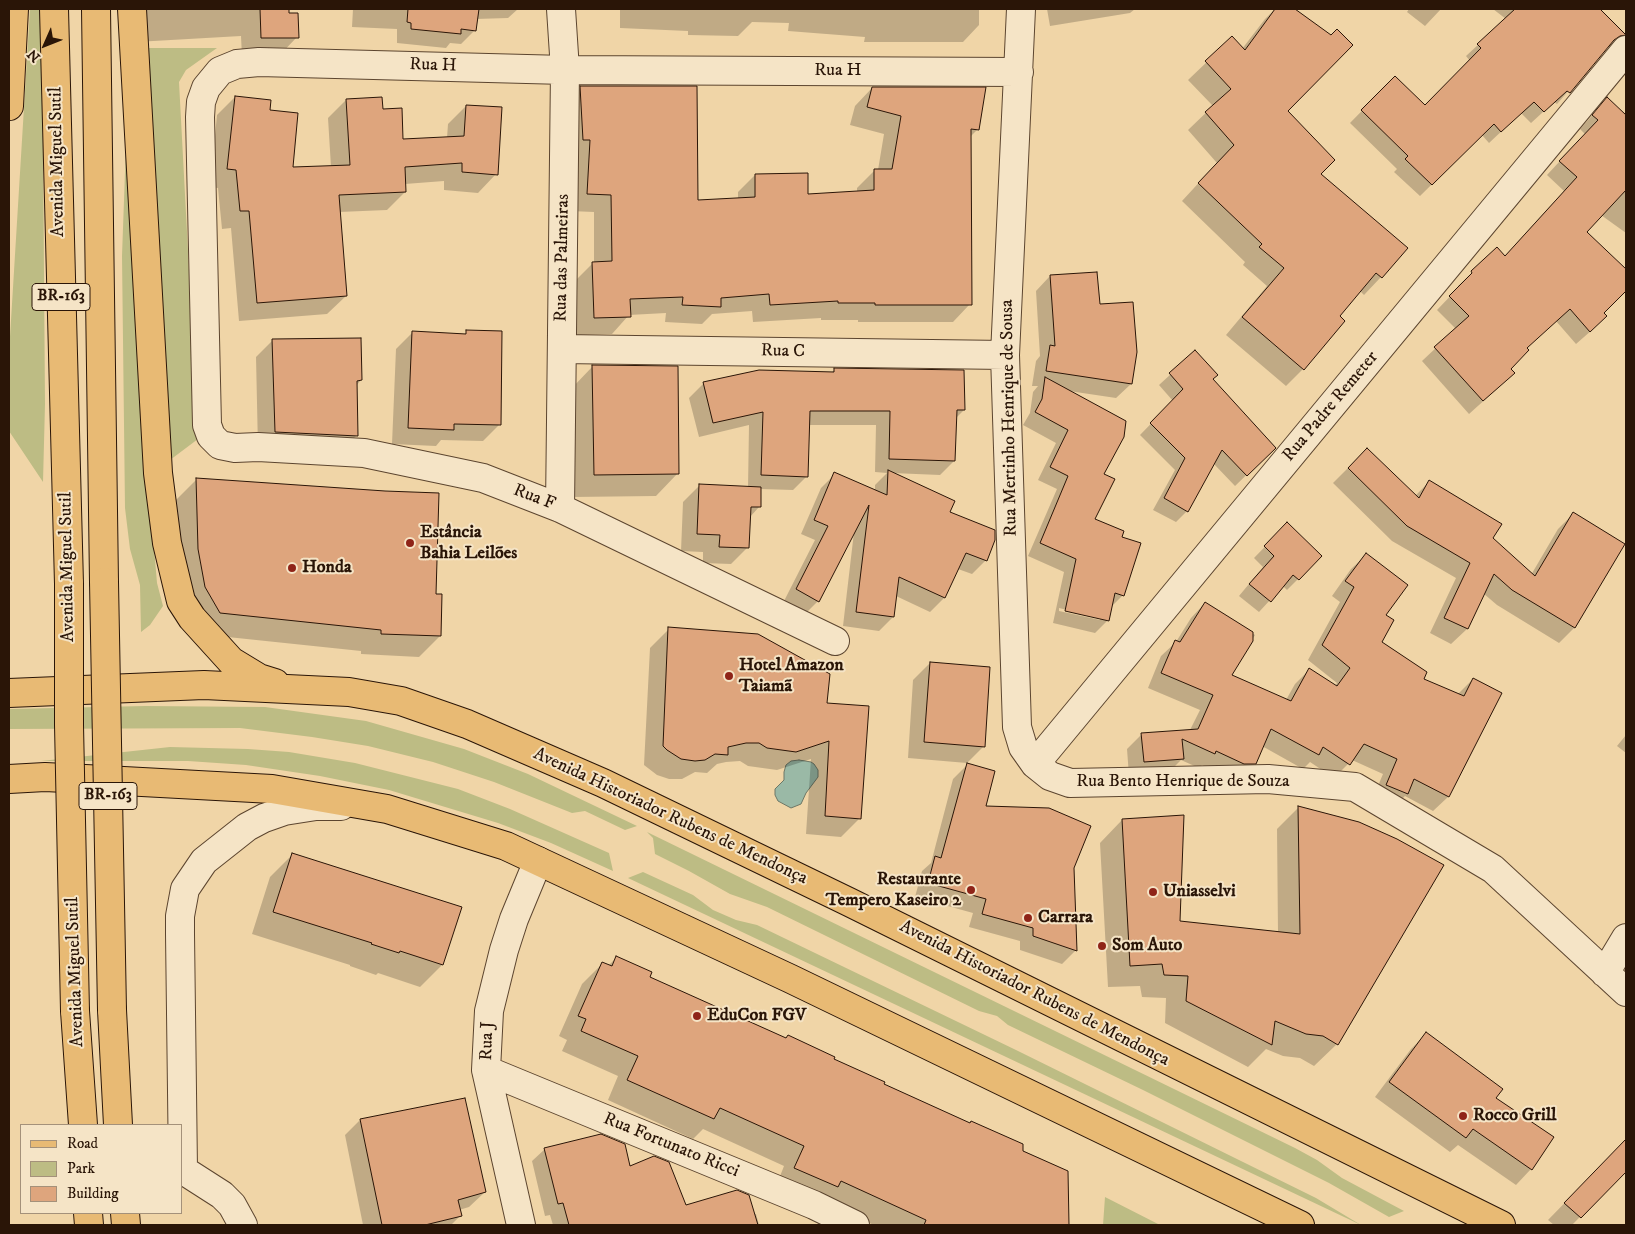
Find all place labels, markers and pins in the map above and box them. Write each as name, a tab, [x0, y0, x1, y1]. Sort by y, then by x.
place label: Estância Bahia Leilões	[420, 522, 517, 564]
marker: Estância Bahia Leilões	[404, 537, 416, 549]
place label: Honda	[302, 557, 352, 579]
marker: Honda	[286, 562, 298, 574]
place label: Hotel Amazon Taiamã	[739, 655, 844, 698]
marker: Hotel Amazon Taiamã	[723, 670, 735, 682]
place label: Restaurante Tempero Kaseiro 2	[826, 869, 961, 912]
place label: Uniasselvi	[1163, 881, 1236, 903]
marker: Restaurante Tempero Kaseiro 2	[965, 884, 977, 896]
marker: Uniasselvi	[1147, 886, 1159, 898]
place label: Carrara	[1038, 907, 1093, 929]
marker: Carrara	[1022, 912, 1034, 924]
place label: Som Auto	[1112, 935, 1182, 957]
marker: Som Auto	[1096, 940, 1108, 952]
place label: EduCon FGV	[707, 1005, 806, 1027]
marker: EduCon FGV	[691, 1010, 703, 1022]
place label: Rocco Grill	[1473, 1105, 1556, 1127]
marker: Rocco Grill	[1457, 1110, 1469, 1122]

